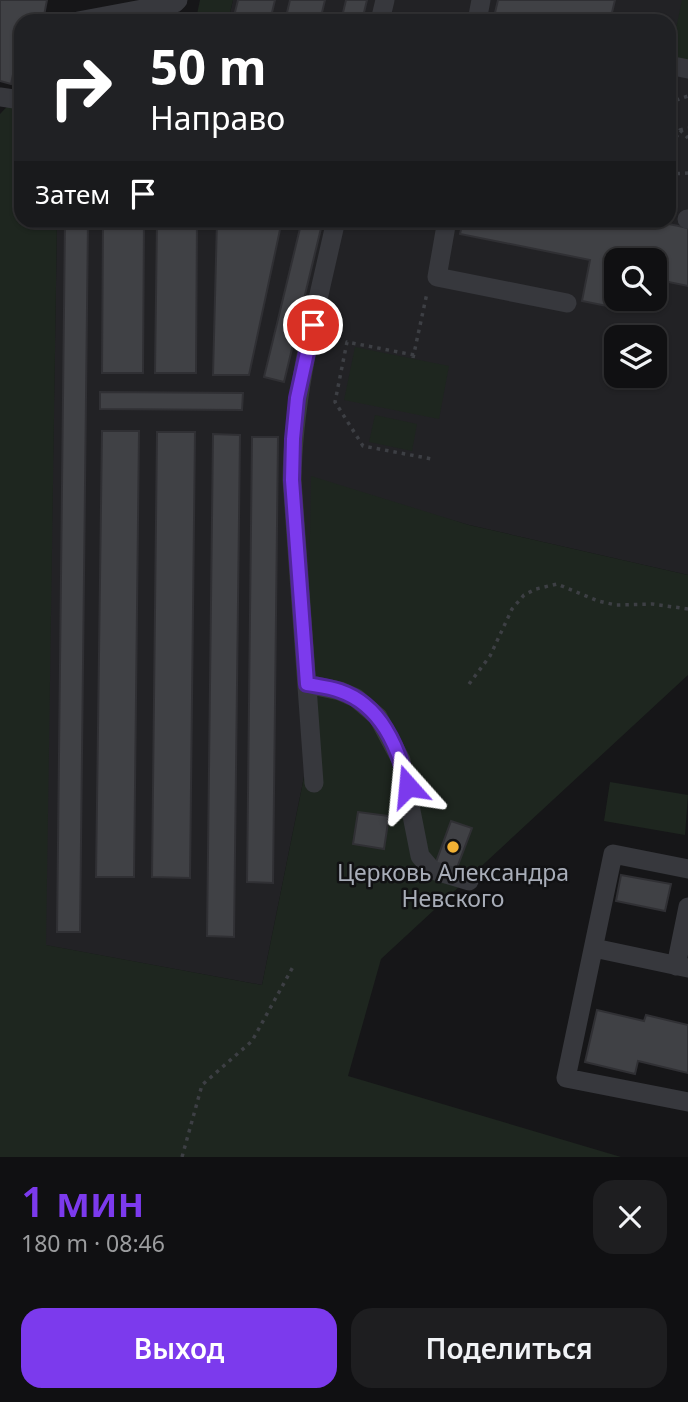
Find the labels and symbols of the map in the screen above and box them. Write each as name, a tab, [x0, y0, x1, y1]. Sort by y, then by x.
pin	[283, 295, 343, 355]
position arrow	[371, 749, 445, 823]
marker: Церковь Александра Невского	[445, 839, 461, 855]
place label: Церковь Александра Невского	[337, 856, 569, 914]

